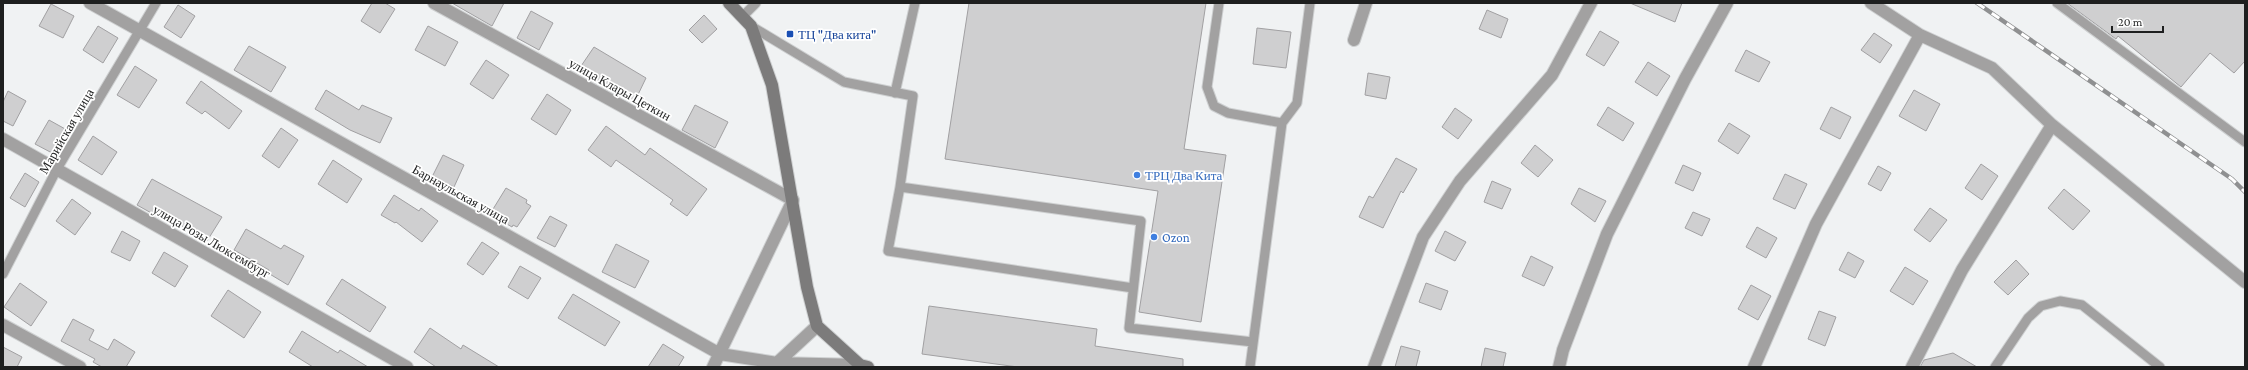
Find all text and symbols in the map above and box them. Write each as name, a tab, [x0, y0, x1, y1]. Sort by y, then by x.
scale bar	[2112, 8, 2163, 34]
text: 20 m	[2118, 15, 2143, 29]
place label: ТЦ "Два кита"	[798, 27, 876, 42]
marker: ТЦ "Два кита"	[785, 29, 795, 39]
street label: улица Клары Цеткин	[566, 55, 673, 124]
street label: Марийская улица	[36, 86, 97, 177]
street label: Барнаульская улица	[410, 162, 512, 227]
place label: ТРЦ Два Кита	[1145, 168, 1223, 183]
marker: ТРЦ Два Кита	[1132, 170, 1142, 180]
street label: улица Розы Люксембург	[150, 202, 273, 281]
place label: Ozon	[1162, 230, 1190, 245]
marker: Ozon	[1149, 232, 1159, 242]

